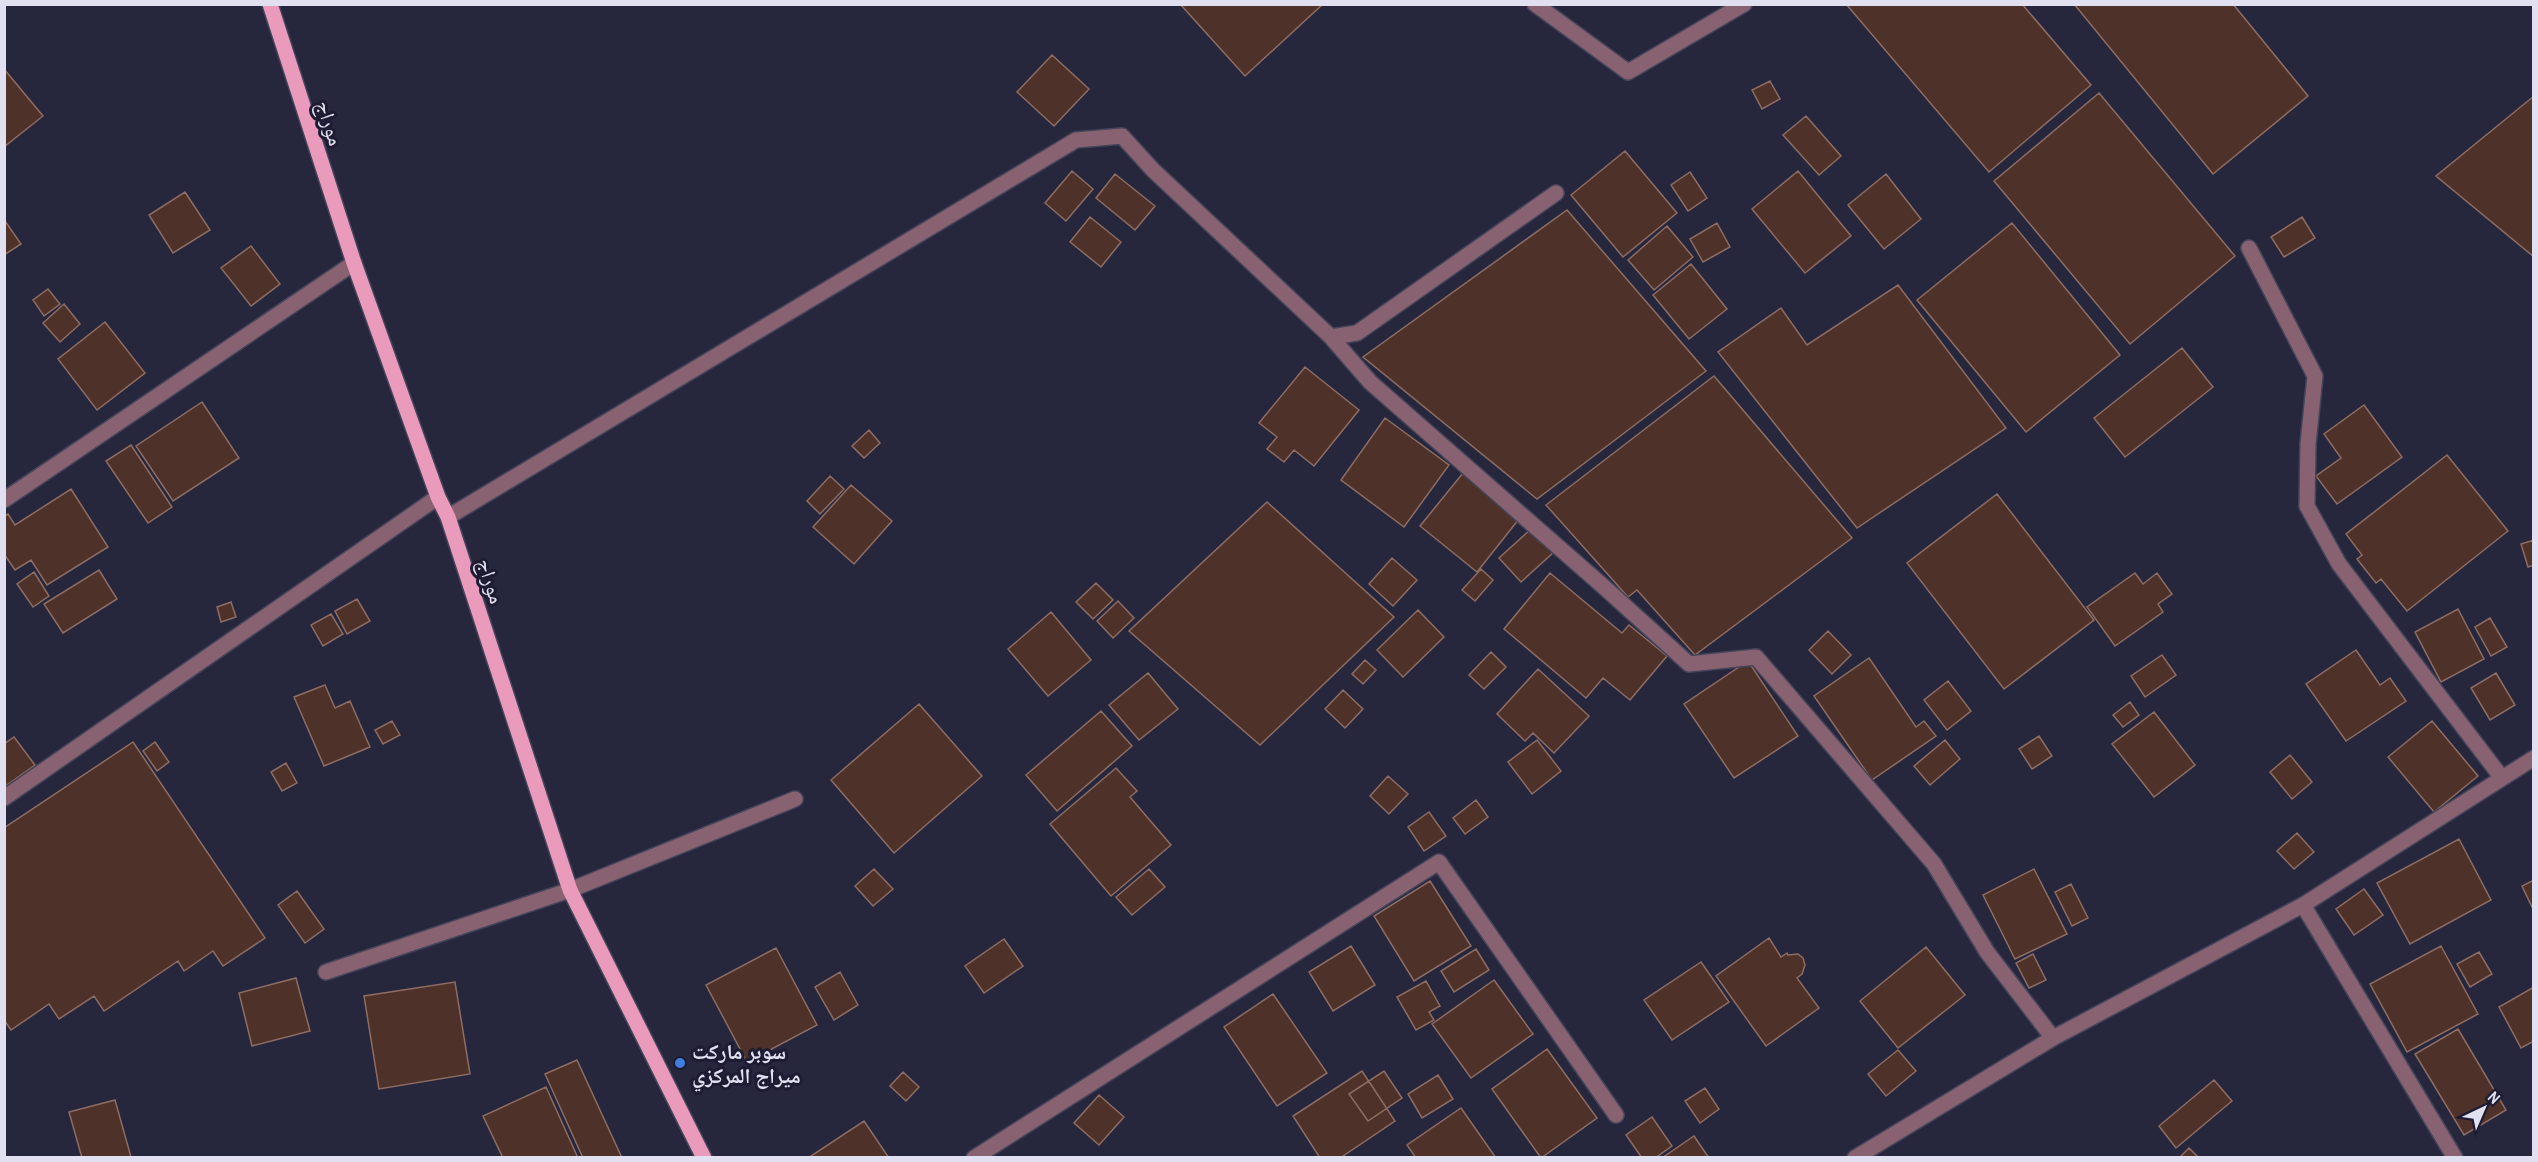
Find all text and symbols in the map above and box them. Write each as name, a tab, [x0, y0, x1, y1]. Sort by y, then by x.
street label: موراج	[309, 97, 351, 149]
street label: موراج	[470, 555, 512, 607]
place label: سوبر ماركت ميراج المركزي	[692, 1037, 801, 1092]
marker: سوبر ماركت ميراج المركزي	[673, 1056, 687, 1070]
north arrow	[2454, 1078, 2514, 1138]
text: N	[2483, 1086, 2505, 1108]

